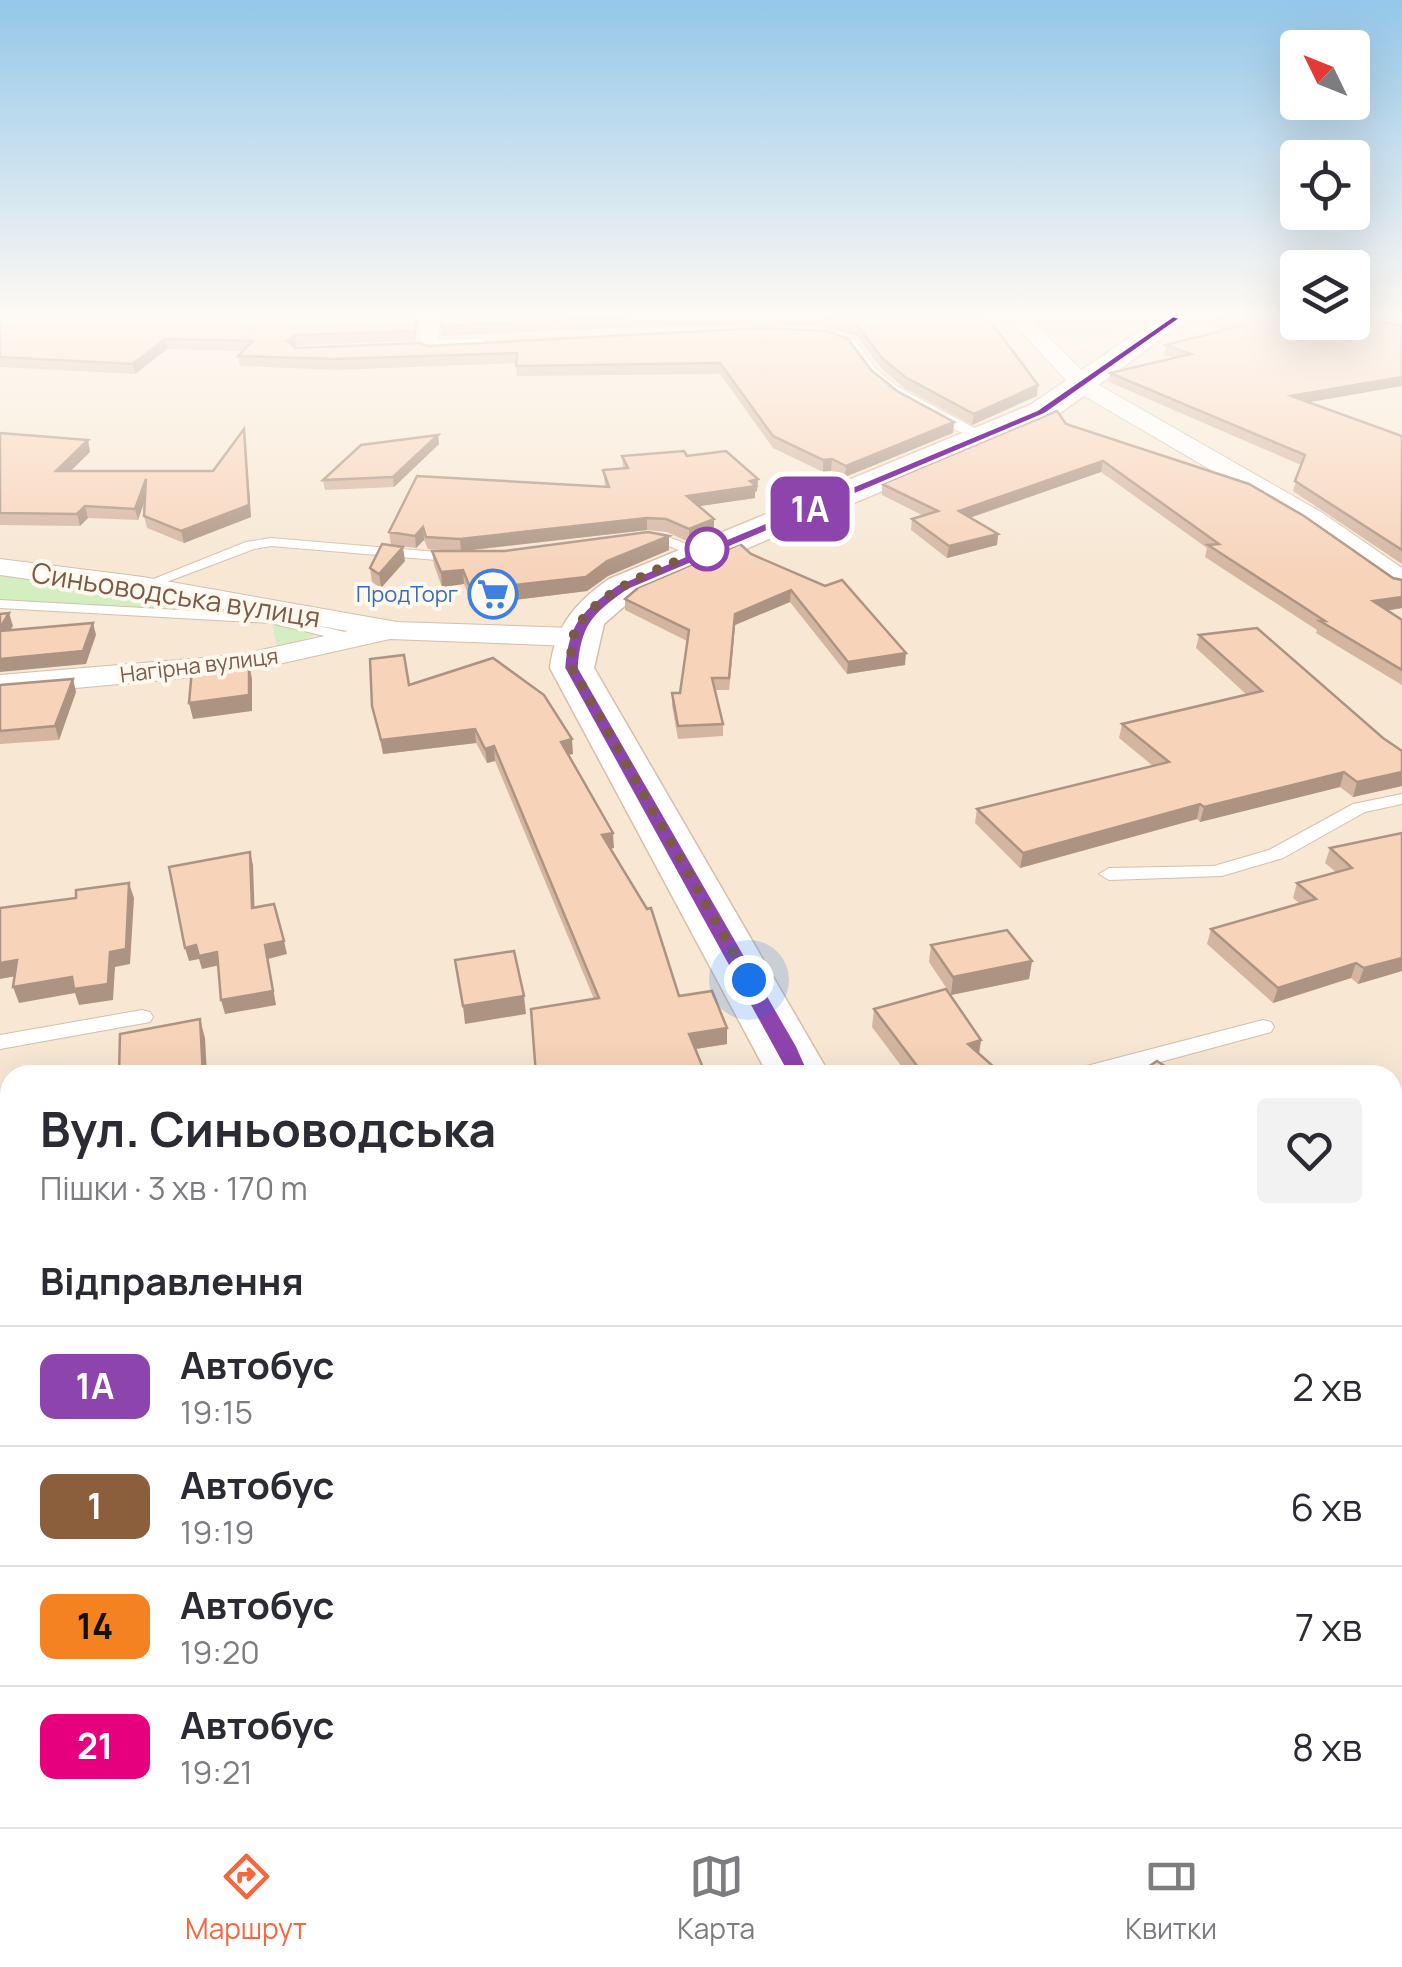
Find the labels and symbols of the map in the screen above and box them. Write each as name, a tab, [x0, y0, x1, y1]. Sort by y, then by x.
north arrow	[1280, 30, 1370, 120]
line badge: 1А	[765, 476, 855, 542]
unlabelled marker	[686, 528, 728, 570]
street label: Синьоводська вулиця	[29, 552, 323, 636]
supermarket icon: ПродТорг	[467, 568, 519, 620]
place label: ПродТорг	[356, 579, 458, 609]
street label: Нагірна вулиця	[118, 640, 280, 690]
your location	[724, 955, 774, 1005]

